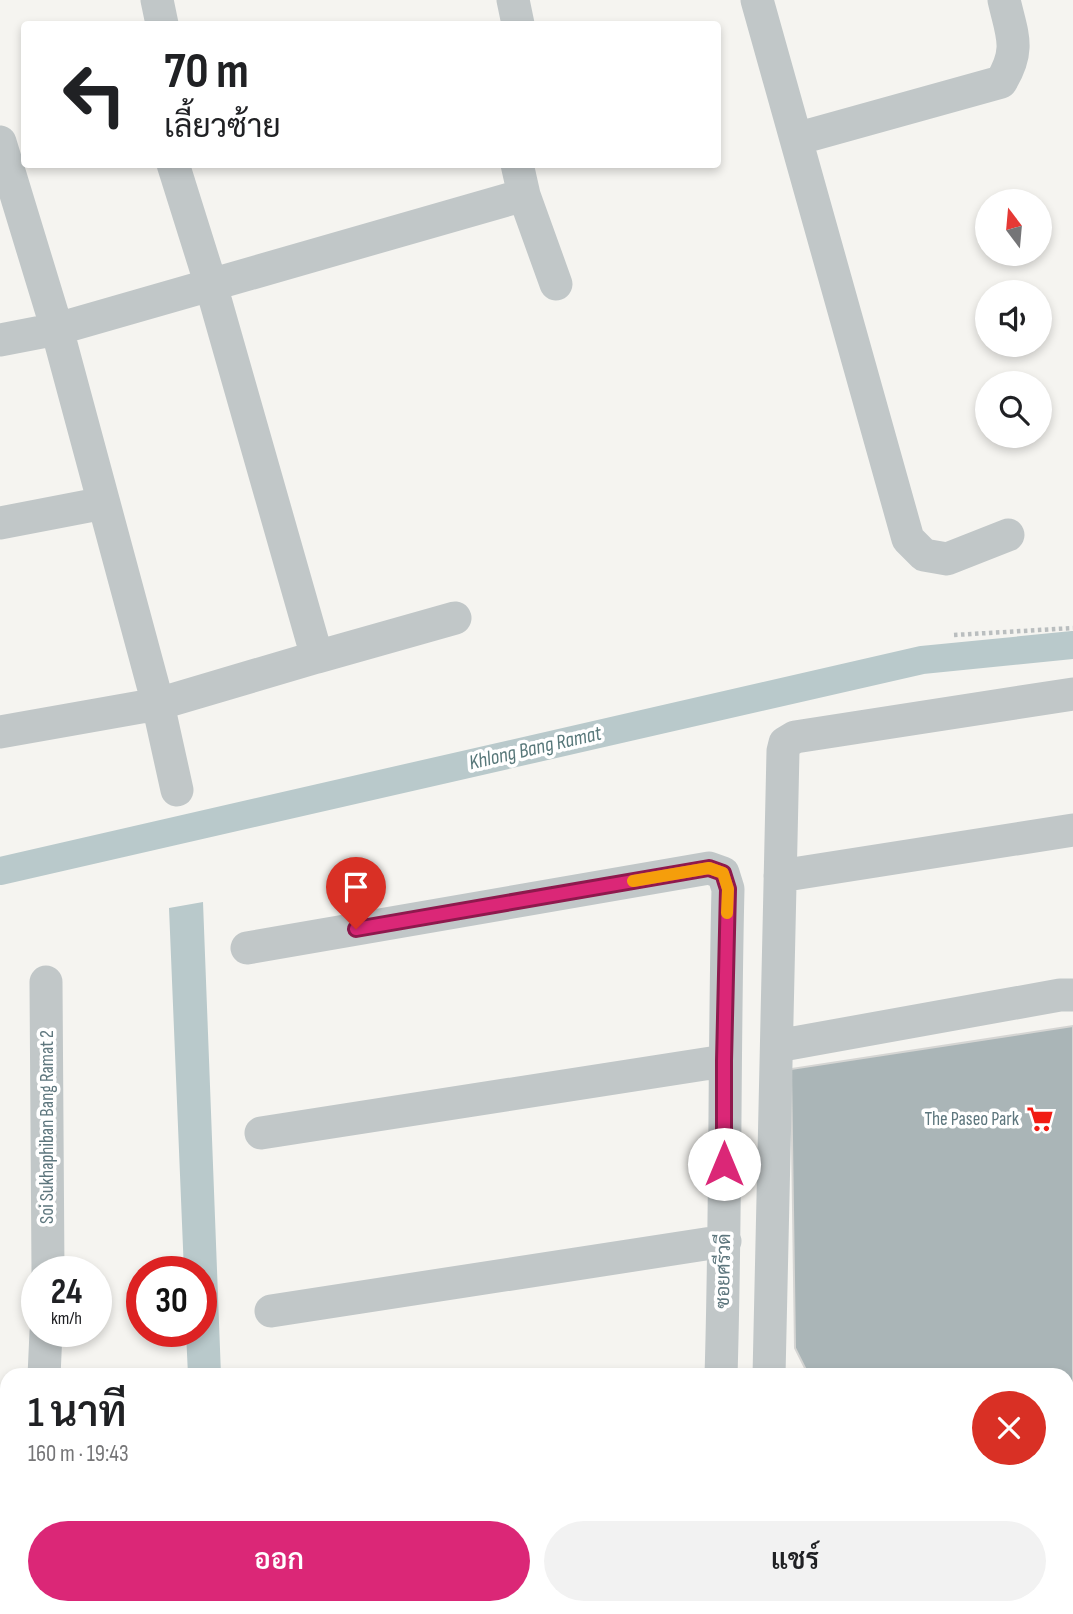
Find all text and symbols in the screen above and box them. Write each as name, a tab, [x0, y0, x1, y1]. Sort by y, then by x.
text: 70 m	[164, 43, 249, 102]
icon: left	[49, 49, 140, 140]
text: เลี้ยวซ้าย	[164, 108, 281, 147]
north arrow	[975, 189, 1052, 266]
map controls	[975, 189, 1052, 448]
button: sound	[975, 280, 1052, 357]
button: search	[975, 371, 1052, 448]
water label: Khlong Bang Ramat	[466, 720, 604, 775]
pin	[326, 857, 386, 929]
icon: arrive	[337, 868, 375, 906]
street label: Soi Sukhaphiban Bang Ramat 2	[36, 1030, 59, 1224]
supermarket icon: The Paseo Park	[1025, 1104, 1055, 1134]
place label: The Paseo Park	[924, 1108, 1020, 1131]
position arrow	[687, 1127, 761, 1201]
street label: ซอยศรีวดี	[710, 1233, 736, 1309]
speed limit sign: 30	[126, 1256, 217, 1347]
text: 24	[51, 1271, 82, 1314]
text: km/h	[51, 1308, 82, 1329]
text: 1 นาที	[28, 1388, 127, 1439]
button: close	[972, 1391, 1046, 1465]
text: 160 m · 19:43	[28, 1440, 129, 1468]
button: ออก	[28, 1521, 530, 1601]
button: แชร์	[544, 1521, 1046, 1601]

